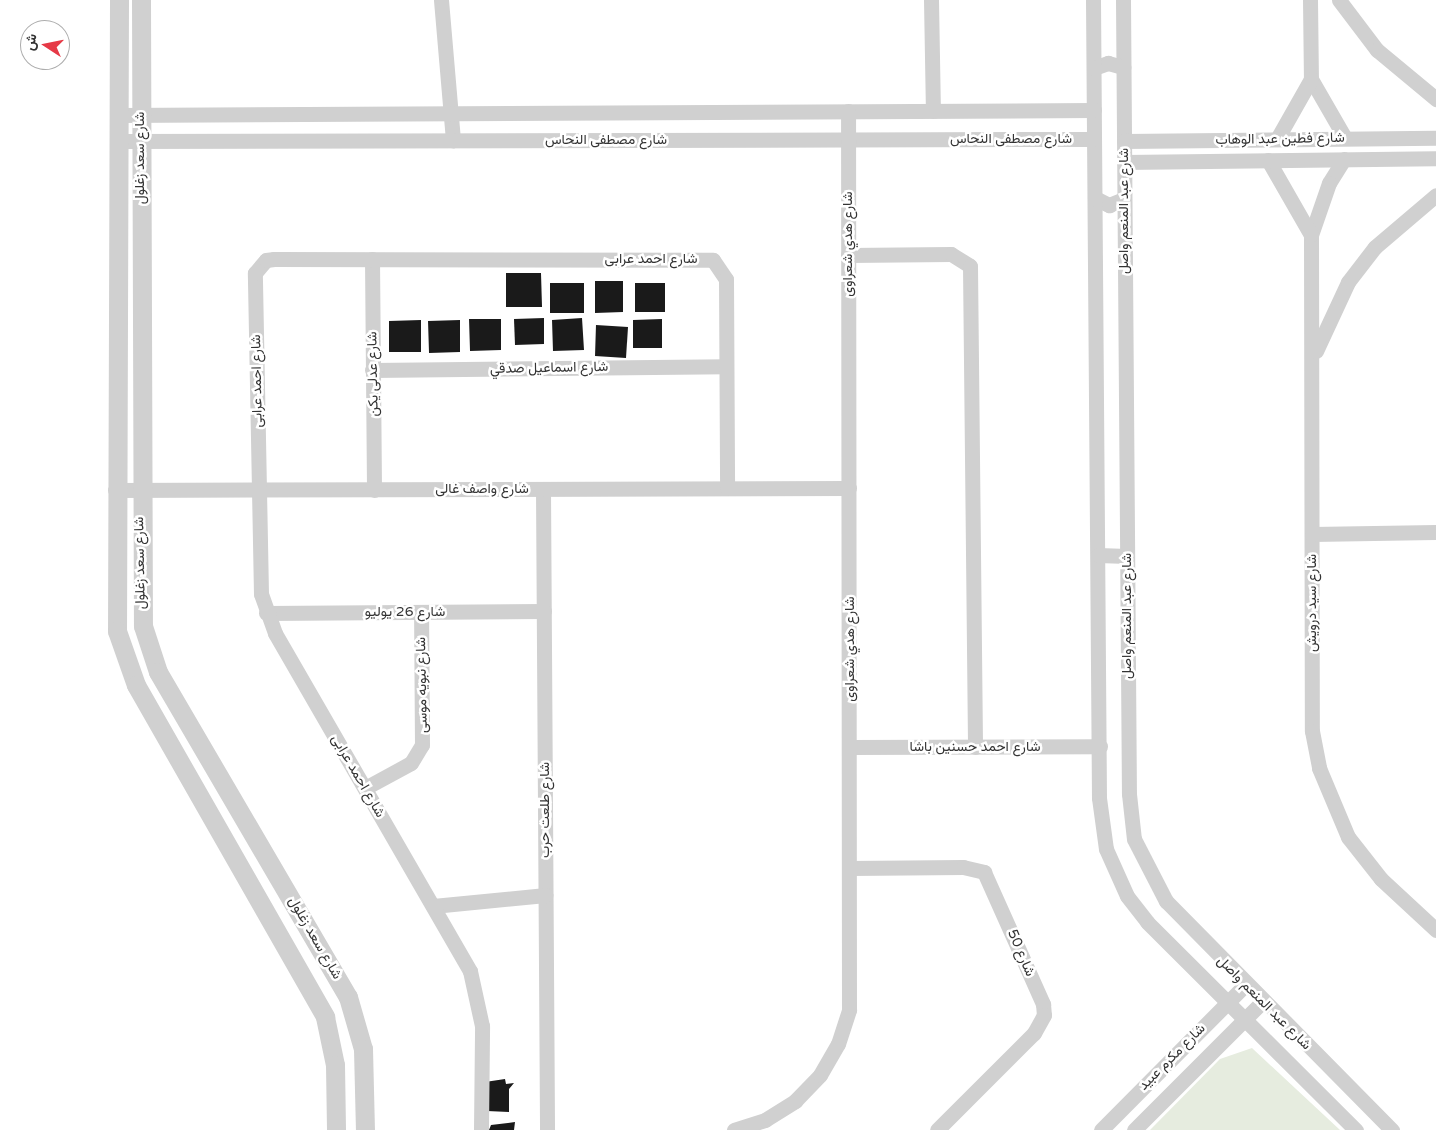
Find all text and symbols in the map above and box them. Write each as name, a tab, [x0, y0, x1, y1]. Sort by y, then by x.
north arrow	[20, 20, 70, 70]
text: ش	[21, 32, 41, 52]
street label: شارع سعد زغلول	[132, 112, 148, 204]
street label: شارع فطين عبد الوهاب	[1215, 129, 1345, 149]
street label: شارع مصطفى النحاس	[950, 131, 1072, 147]
street label: شارع مصطفى النحاس	[545, 132, 667, 148]
street label: شارع عبد المنعم واصل	[1116, 148, 1132, 274]
street label: شارع هدي شعراوى	[840, 191, 856, 297]
street label: شارع احمد عرابى	[604, 251, 698, 267]
street label: شارع عدلى يكن	[364, 331, 382, 417]
street label: شارع احمد عرابى	[248, 334, 266, 428]
street label: شارع اسماعيل صدقي	[490, 359, 608, 377]
street label: شارع واصف غالى	[435, 481, 529, 497]
street label: شارع سعد زغلول	[131, 517, 149, 609]
street label: شارع عبد المنعم واصل	[1119, 553, 1135, 679]
street label: شارع سيد درويش	[1304, 554, 1320, 652]
street label: شارع هدي شعراوى	[842, 596, 858, 702]
street label: شارع 26 يوليو	[365, 604, 445, 620]
street label: شارع نبويه موسى	[413, 637, 431, 733]
street label: شارع احمد عرابى	[327, 732, 389, 820]
street label: شارع احمد حسنين باشا	[909, 739, 1041, 755]
street label: شارع طلعت حرب	[537, 762, 553, 858]
street label: شارع سعد زغلول	[285, 894, 345, 982]
street label: شارع 50	[1004, 927, 1038, 979]
street label: شارع عبد المنعم واصل	[1213, 952, 1315, 1054]
street label: شارع مكرم عبيد	[1135, 1020, 1209, 1094]

